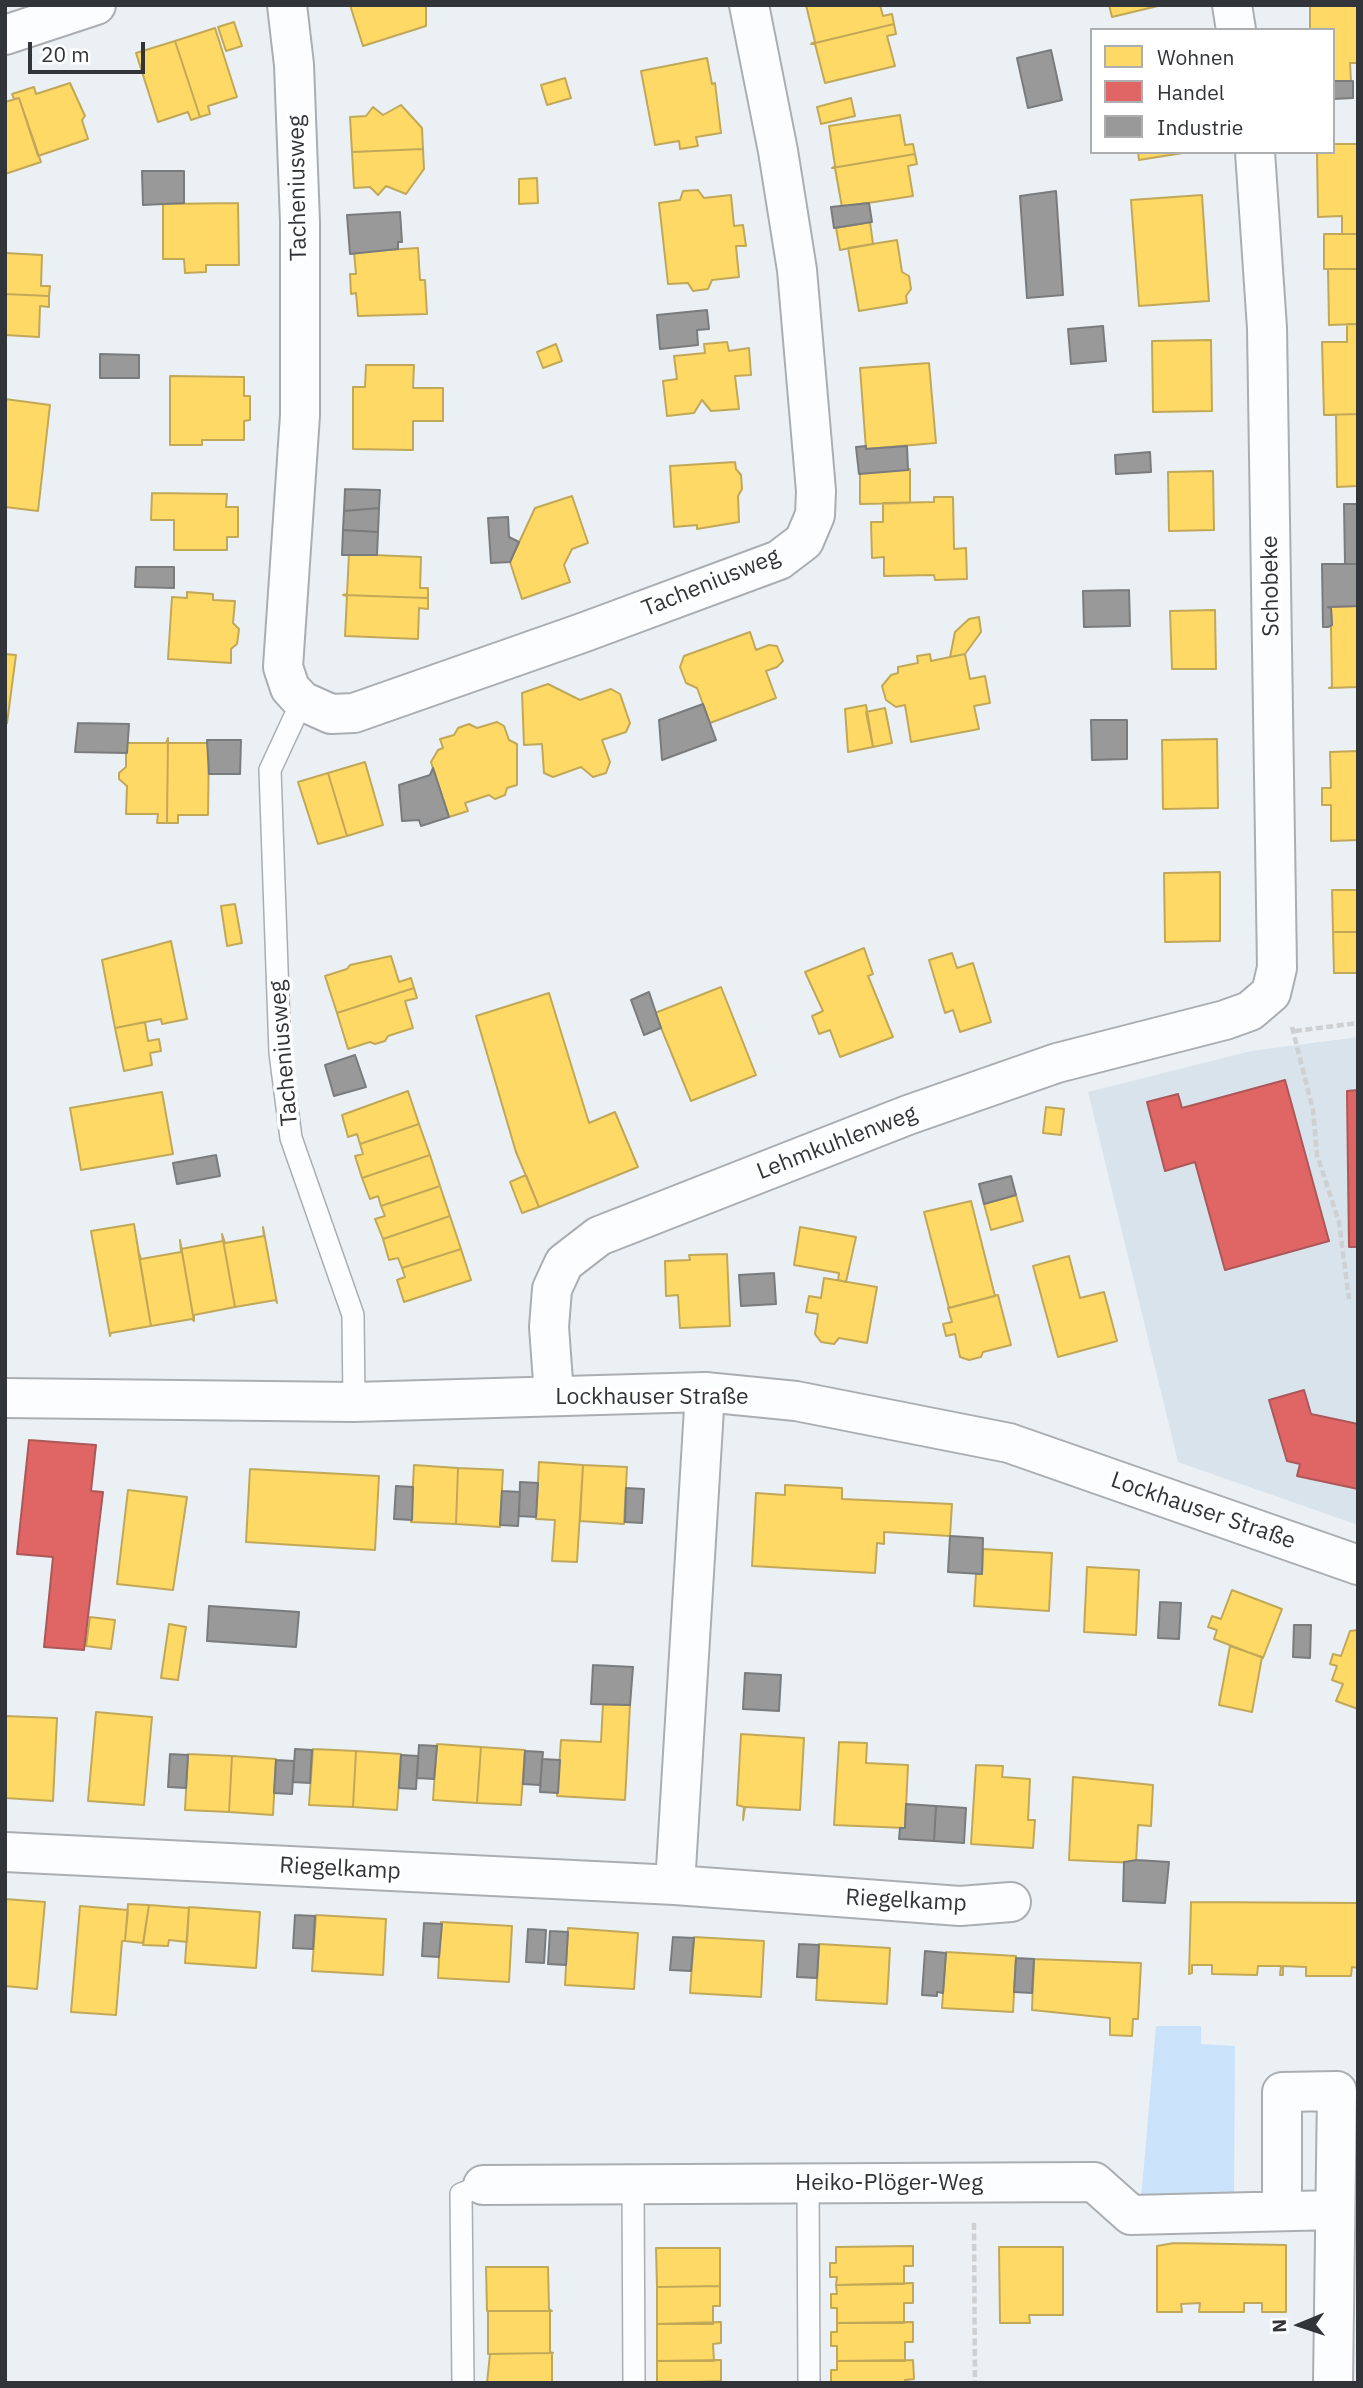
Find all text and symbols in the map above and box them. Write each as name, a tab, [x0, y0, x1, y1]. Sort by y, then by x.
scale bar	[32, 28, 149, 72]
legend	[1090, 28, 1335, 154]
text: 20 m	[41, 40, 90, 68]
text: Wohnen	[1157, 43, 1234, 71]
text: Handel	[1157, 78, 1224, 106]
text: Industrie	[1157, 113, 1243, 141]
street label: Tacheniusweg	[283, 115, 313, 261]
street label: Schobeke	[1256, 535, 1286, 637]
street label: Tacheniusweg	[638, 543, 784, 623]
street label: Tacheniusweg	[264, 979, 304, 1127]
street label: Lehmkuhlenweg	[753, 1100, 921, 1186]
street label: Lockhauser Straße	[555, 1383, 749, 1411]
street label: Lockhauser Straße	[1107, 1466, 1299, 1556]
street label: Riegelkamp	[279, 1852, 401, 1886]
street label: Riegelkamp	[845, 1884, 967, 1918]
street label: Heiko-Plöger-Weg	[795, 2169, 983, 2197]
north arrow	[1265, 2290, 1335, 2360]
text: N	[1267, 2318, 1291, 2333]

